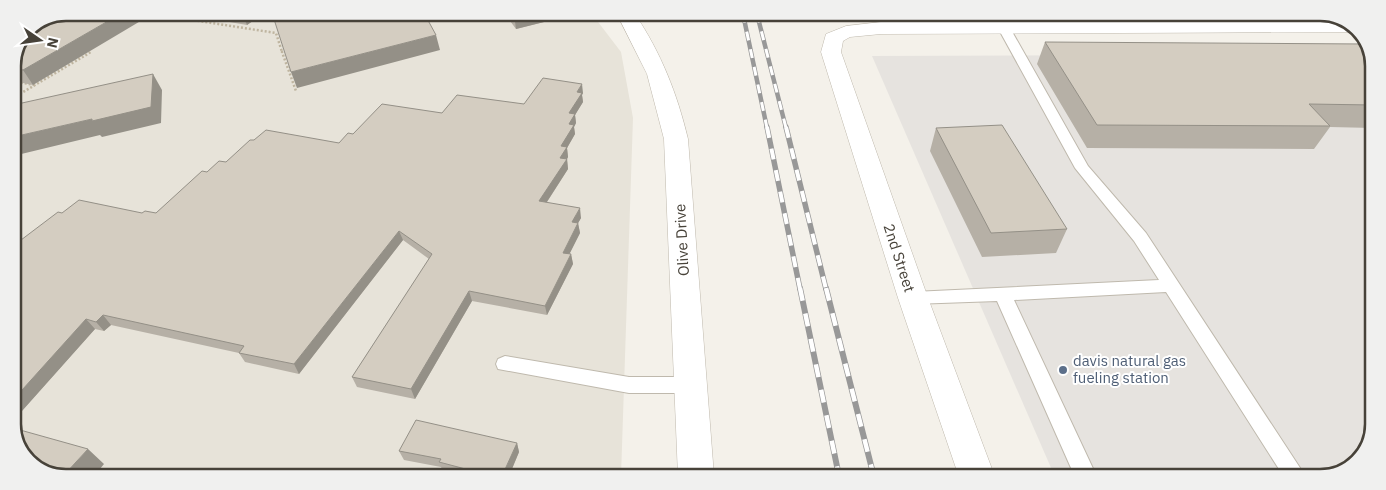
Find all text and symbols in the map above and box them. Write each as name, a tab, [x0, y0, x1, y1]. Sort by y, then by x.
north arrow	[15, 15, 65, 65]
text: N	[43, 36, 63, 50]
street label: Olive Drive	[670, 203, 693, 277]
street label: 2nd Street	[879, 221, 919, 294]
place label: davis natural gas fueling station	[1073, 351, 1186, 387]
marker: davis natural gas fueling station	[1057, 364, 1069, 376]

